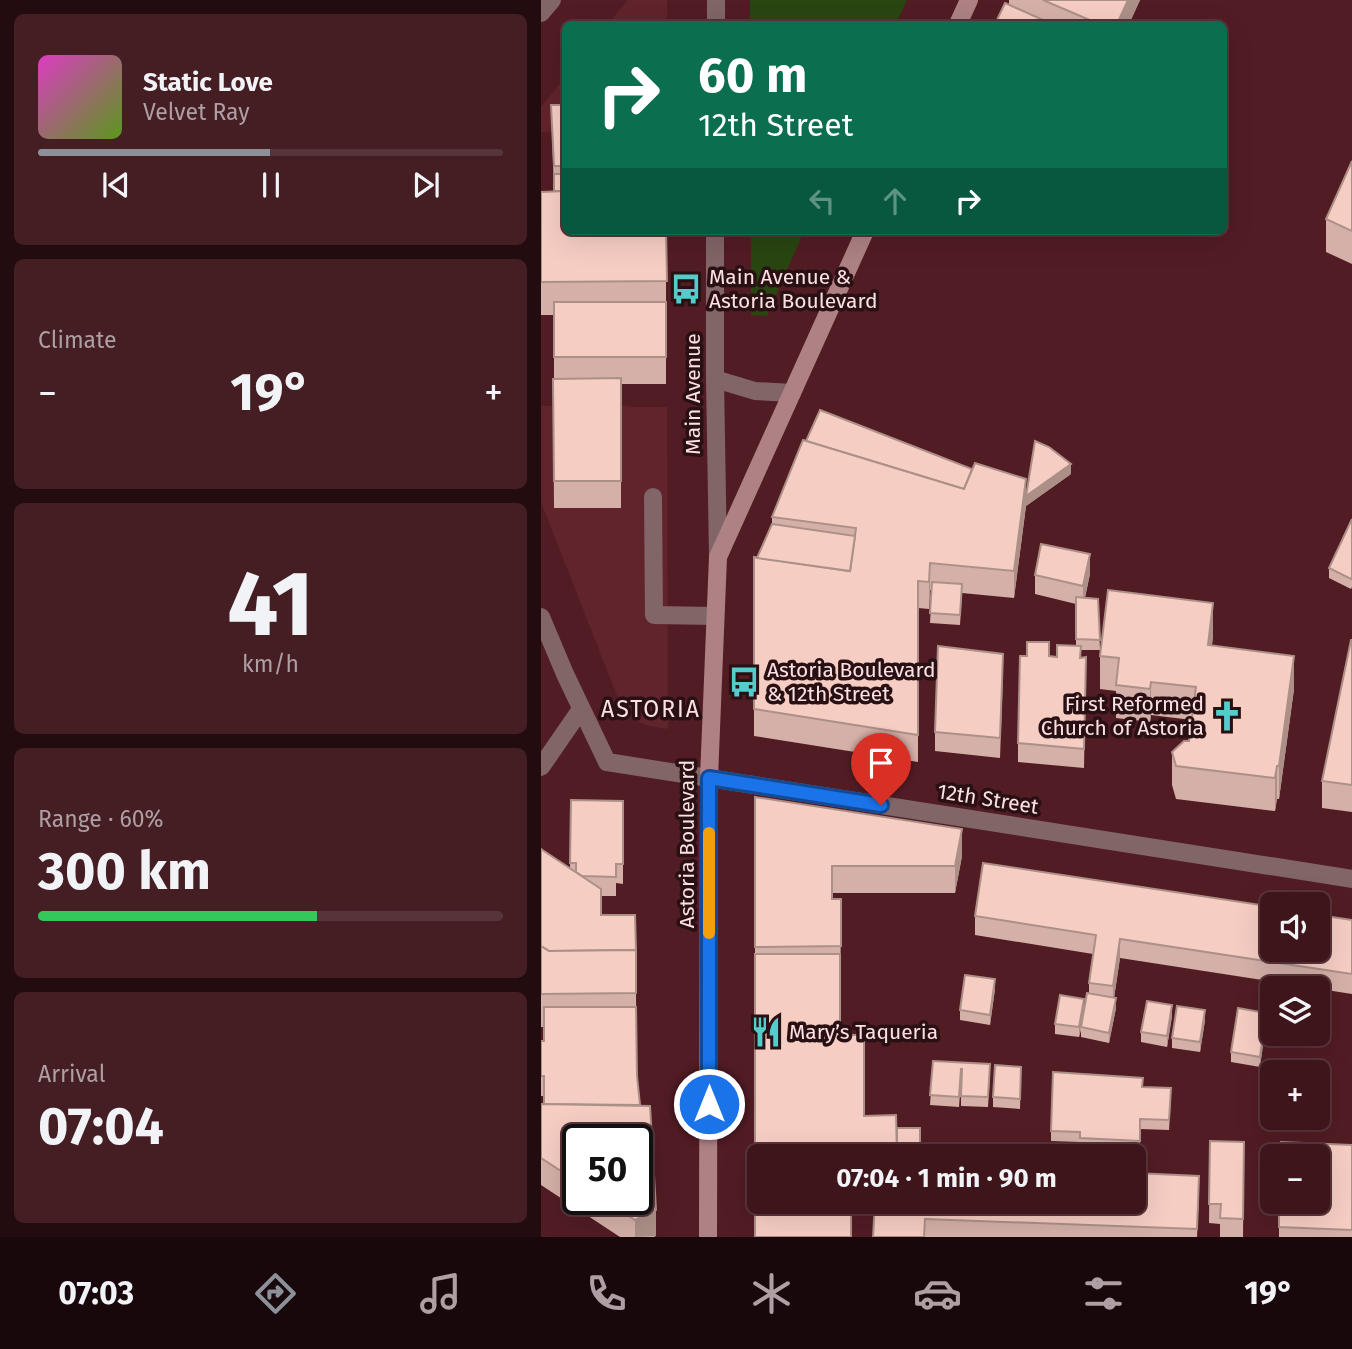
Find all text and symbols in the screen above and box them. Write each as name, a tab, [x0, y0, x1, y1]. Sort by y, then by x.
text: 60 m	[698, 46, 807, 105]
icon: right	[583, 49, 674, 140]
text: Static Love	[143, 67, 273, 98]
text: Velvet Ray	[143, 98, 250, 126]
text: 12th Street	[698, 106, 853, 144]
icon: previous	[97, 166, 135, 204]
icon: pause	[252, 166, 290, 204]
icon: next	[407, 166, 445, 204]
icon: left	[803, 182, 841, 220]
icon: ahead	[876, 182, 914, 220]
icon: right	[949, 182, 987, 220]
place label: Main Avenue & Astoria Boulevard	[709, 264, 878, 314]
bus stop icon: Main Avenue & Astoria Boulevard	[669, 272, 703, 306]
text: Climate	[38, 326, 117, 354]
street label: Main Avenue	[680, 333, 706, 455]
text: 19°	[230, 361, 311, 424]
text: −	[38, 370, 57, 416]
text: +	[484, 370, 503, 416]
text: 41	[227, 550, 314, 659]
text: km/h	[242, 650, 299, 678]
place label: Astoria Boulevard & 12th Street	[767, 657, 936, 707]
bus stop icon: Astoria Boulevard & 12th Street	[727, 665, 761, 699]
place label: First Reformed Church of Astoria	[1041, 691, 1204, 741]
district label: ASTORIA	[601, 695, 701, 723]
church icon: First Reformed Church of Astoria	[1210, 699, 1244, 733]
pin	[851, 733, 911, 805]
icon: arrive	[862, 744, 900, 782]
street label: Astoria Boulevard	[674, 760, 700, 928]
street label: 12th Street	[936, 778, 1041, 820]
text: Range · 60%	[38, 805, 164, 833]
text: 300 km	[38, 840, 211, 903]
map controls	[1260, 892, 1330, 1214]
button: sound	[1260, 892, 1330, 962]
button: layers	[1260, 976, 1330, 1046]
restaurant icon: Mary’s Taqueria	[749, 1015, 783, 1049]
place label: Mary’s Taqueria	[789, 1019, 938, 1045]
text: Arrival	[38, 1060, 105, 1088]
button: +	[1260, 1060, 1330, 1130]
position arrow	[672, 1067, 746, 1141]
text: 07:04	[38, 1095, 164, 1158]
speed limit sign: 50	[562, 1124, 653, 1215]
button: −	[1260, 1144, 1330, 1214]
text: 07:04 · 1 min · 90 m	[836, 1163, 1057, 1194]
icon: directions	[251, 1269, 300, 1318]
icon: music	[416, 1269, 465, 1318]
icon: phone	[582, 1269, 631, 1318]
icon: climate	[747, 1269, 796, 1318]
icon: car	[913, 1269, 962, 1318]
icon: filters	[1079, 1269, 1128, 1318]
text: 07:03	[58, 1274, 134, 1312]
text: 19°	[1244, 1274, 1294, 1312]

